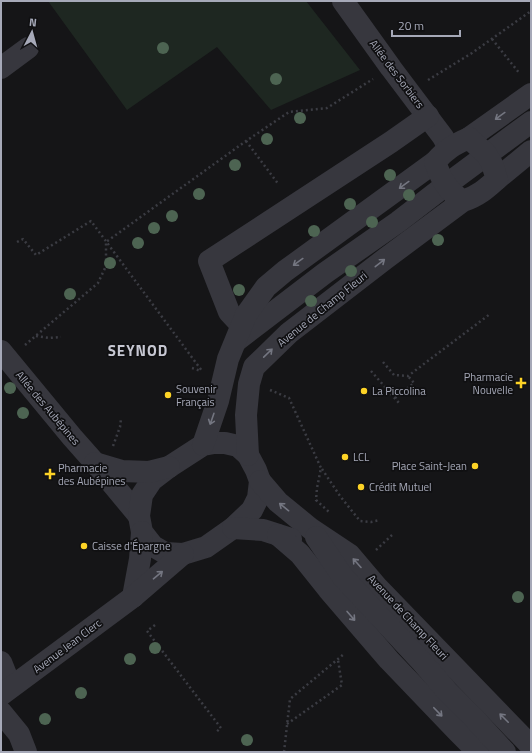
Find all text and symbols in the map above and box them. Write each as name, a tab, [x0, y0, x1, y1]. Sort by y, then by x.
north arrow	[12, 12, 52, 52]
scale bar	[392, 12, 460, 38]
text: N	[28, 14, 38, 30]
text: 20 m	[398, 16, 424, 35]
street label: Allée des Sorbiers	[366, 36, 428, 112]
one-way arrow	[495, 112, 506, 120]
one-way arrow	[398, 181, 409, 189]
one-way arrow	[293, 257, 304, 266]
one-way arrow	[375, 259, 386, 267]
street label: Avenue de Champ Fleuri	[274, 268, 370, 350]
district label: SEYNOD	[108, 339, 168, 362]
one-way arrow	[263, 348, 273, 358]
street label: Allée des Aubépines	[12, 367, 84, 449]
place label: Pharmacie Nouvelle	[464, 369, 513, 398]
marker: Pharmacie Nouvelle	[516, 378, 526, 388]
place label: Souvenir Français	[176, 381, 217, 410]
place label: La Piccolina	[372, 383, 426, 399]
marker: La Piccolina	[359, 386, 369, 396]
marker: Souvenir Français	[163, 390, 173, 400]
one-way arrow	[208, 412, 216, 424]
place label: LCL	[353, 449, 370, 465]
marker: LCL	[340, 452, 350, 462]
place label: Place Saint-Jean	[392, 458, 467, 474]
place label: Pharmacie des Aubépines	[58, 460, 125, 489]
marker: Place Saint-Jean	[470, 461, 480, 471]
marker: Pharmacie des Aubépines	[45, 469, 55, 479]
place label: Crédit Mutuel	[369, 479, 432, 495]
marker: Crédit Mutuel	[356, 482, 366, 492]
one-way arrow	[278, 502, 289, 511]
place label: Caisse d'Épargne	[92, 538, 171, 554]
marker: Caisse d'Épargne	[79, 541, 89, 551]
one-way arrow	[352, 557, 361, 568]
one-way arrow	[153, 571, 163, 580]
street label: Avenue de Champ Fleuri	[364, 571, 452, 663]
one-way arrow	[346, 610, 355, 620]
street label: Avenue Jean Clerc	[29, 615, 105, 677]
one-way arrow	[434, 707, 443, 717]
one-way arrow	[499, 713, 509, 723]

